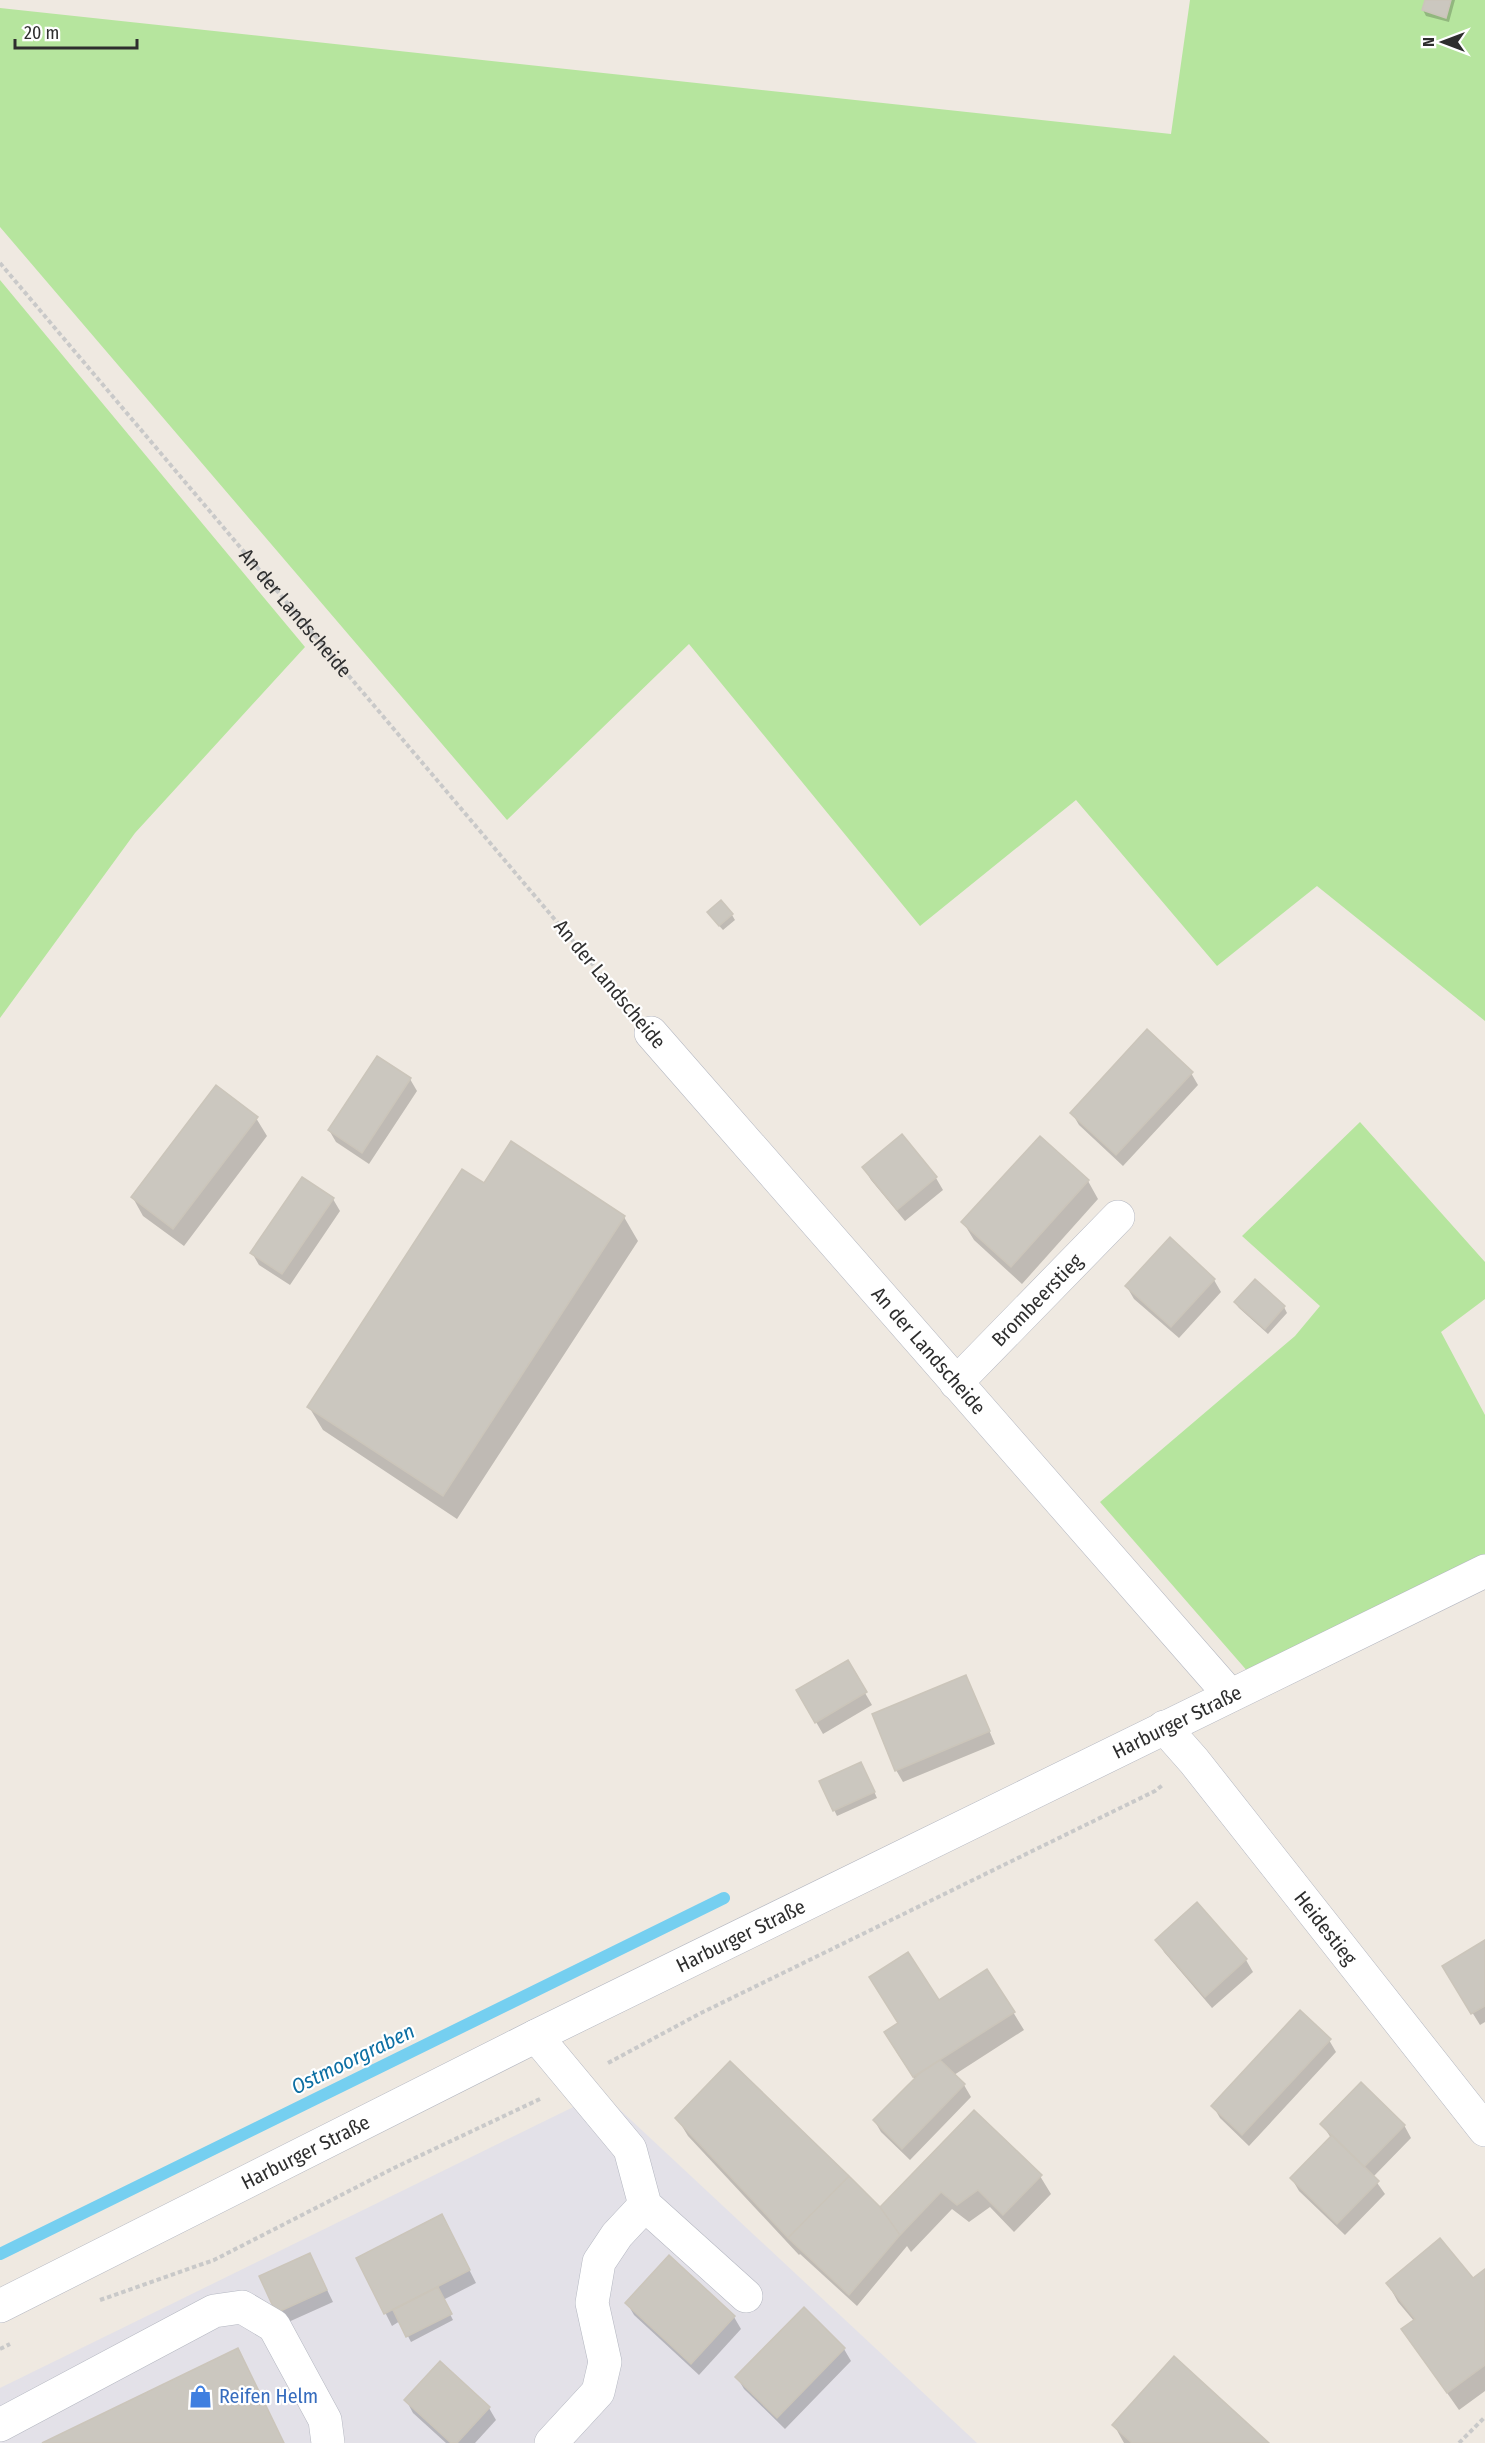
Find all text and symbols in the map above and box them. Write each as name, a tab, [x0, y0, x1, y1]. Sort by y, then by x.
scale bar	[15, 12, 136, 50]
north arrow	[1413, 12, 1473, 72]
text: 20 m	[24, 22, 59, 44]
text: N	[1419, 37, 1438, 47]
street label: An der Landscheide	[234, 544, 357, 682]
street label: An der Landscheide	[549, 915, 671, 1053]
street label: Brombeerstieg	[987, 1248, 1088, 1351]
street label: An der Landscheide	[867, 1282, 991, 1419]
street label: Harburger Straße	[1109, 1680, 1245, 1764]
street label: Heidestieg	[1289, 1886, 1362, 1970]
street label: Harburger Straße	[672, 1894, 809, 1977]
water label: Ostmoorgraben	[287, 2018, 419, 2100]
street label: Harburger Straße	[237, 2110, 374, 2194]
shop icon: Reifen Helm	[188, 2383, 214, 2409]
place label: Reifen Helm	[219, 2384, 318, 2408]

